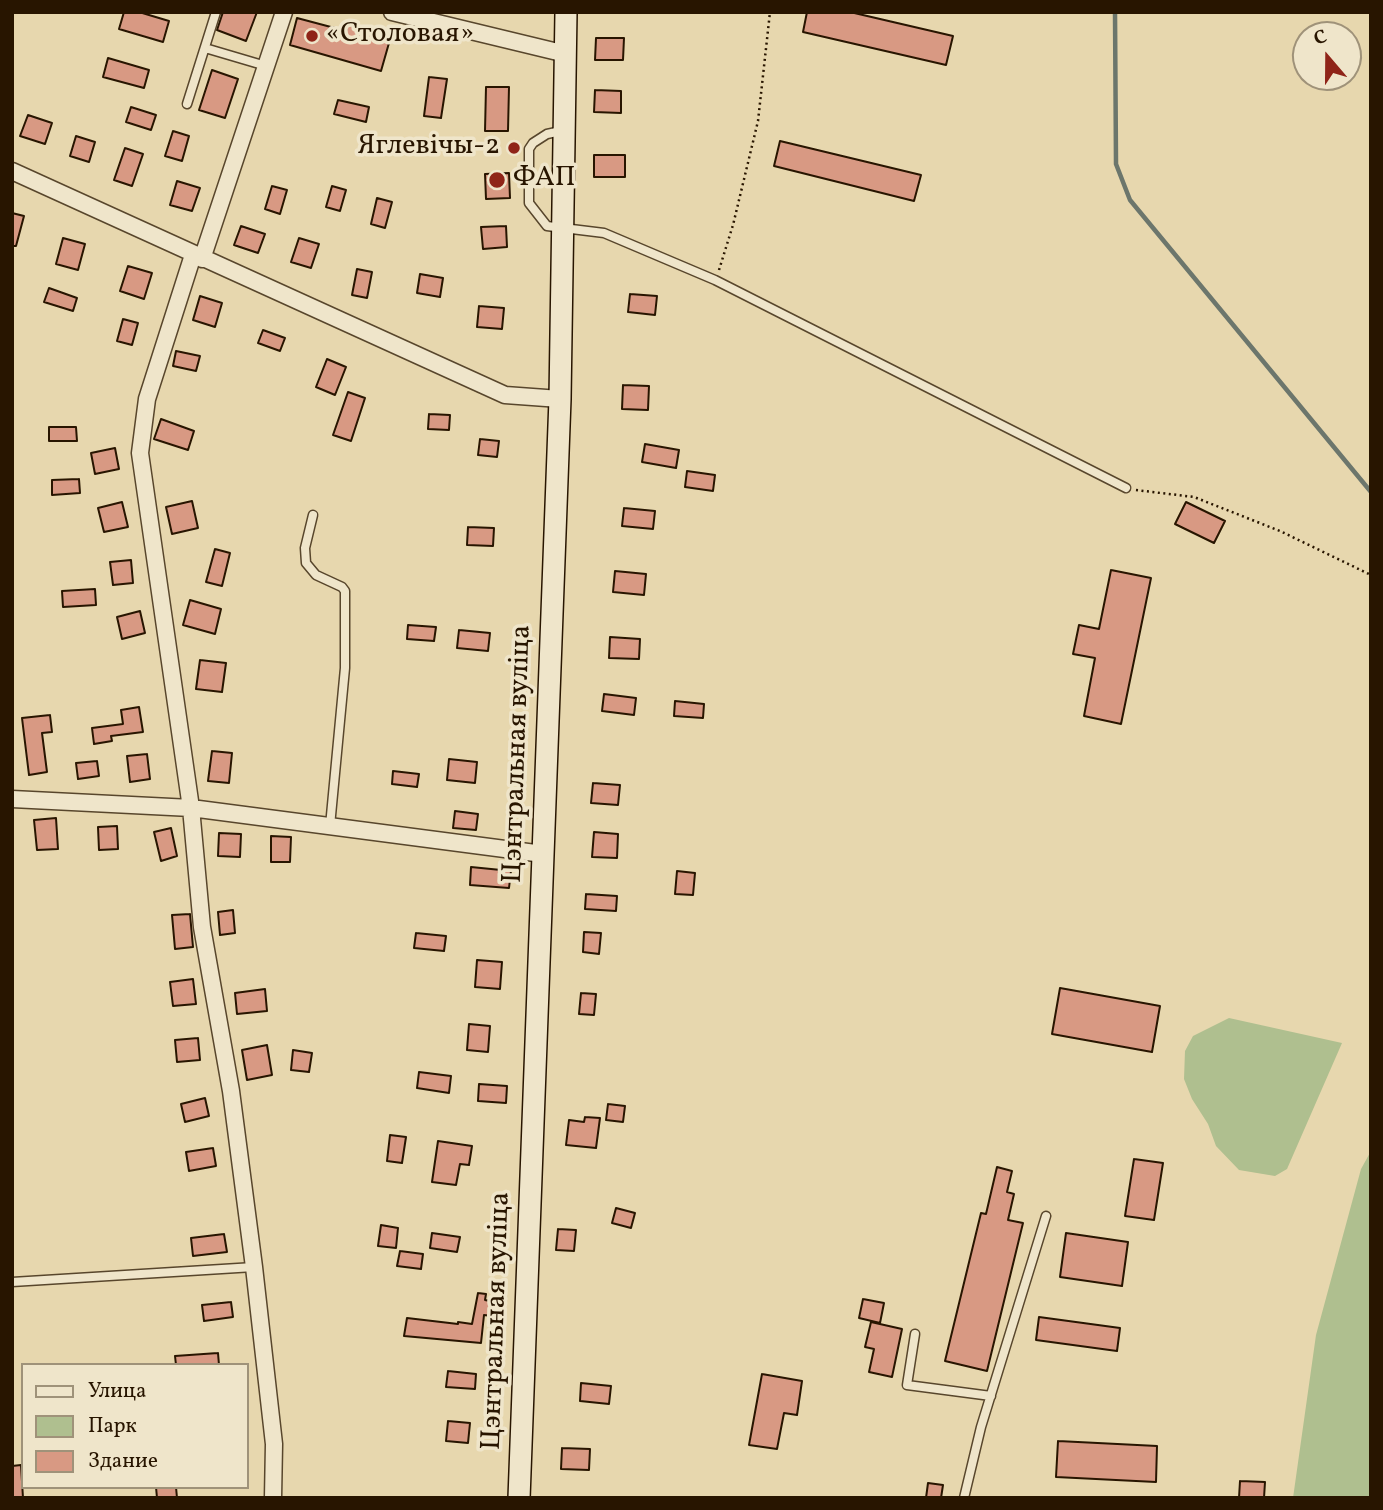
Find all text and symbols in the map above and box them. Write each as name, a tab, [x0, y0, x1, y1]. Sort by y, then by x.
place label: «Столовая»	[326, 19, 474, 53]
north arrow	[1292, 21, 1362, 91]
text: С	[1310, 24, 1331, 52]
marker: «Столовая»	[304, 28, 320, 44]
place label: Яглевічы-2	[358, 131, 500, 165]
marker: Яглевічы-2	[506, 140, 522, 156]
place label: ФАП	[513, 163, 575, 197]
marker: ФАП	[487, 170, 507, 190]
street label: Цэнтральная вуліца	[498, 624, 540, 884]
street label: Цэнтральная вуліца	[477, 1191, 519, 1451]
legend	[21, 1363, 248, 1489]
text: Улица	[88, 1377, 146, 1406]
text: Парк	[88, 1412, 137, 1441]
text: Здание	[88, 1447, 158, 1476]

